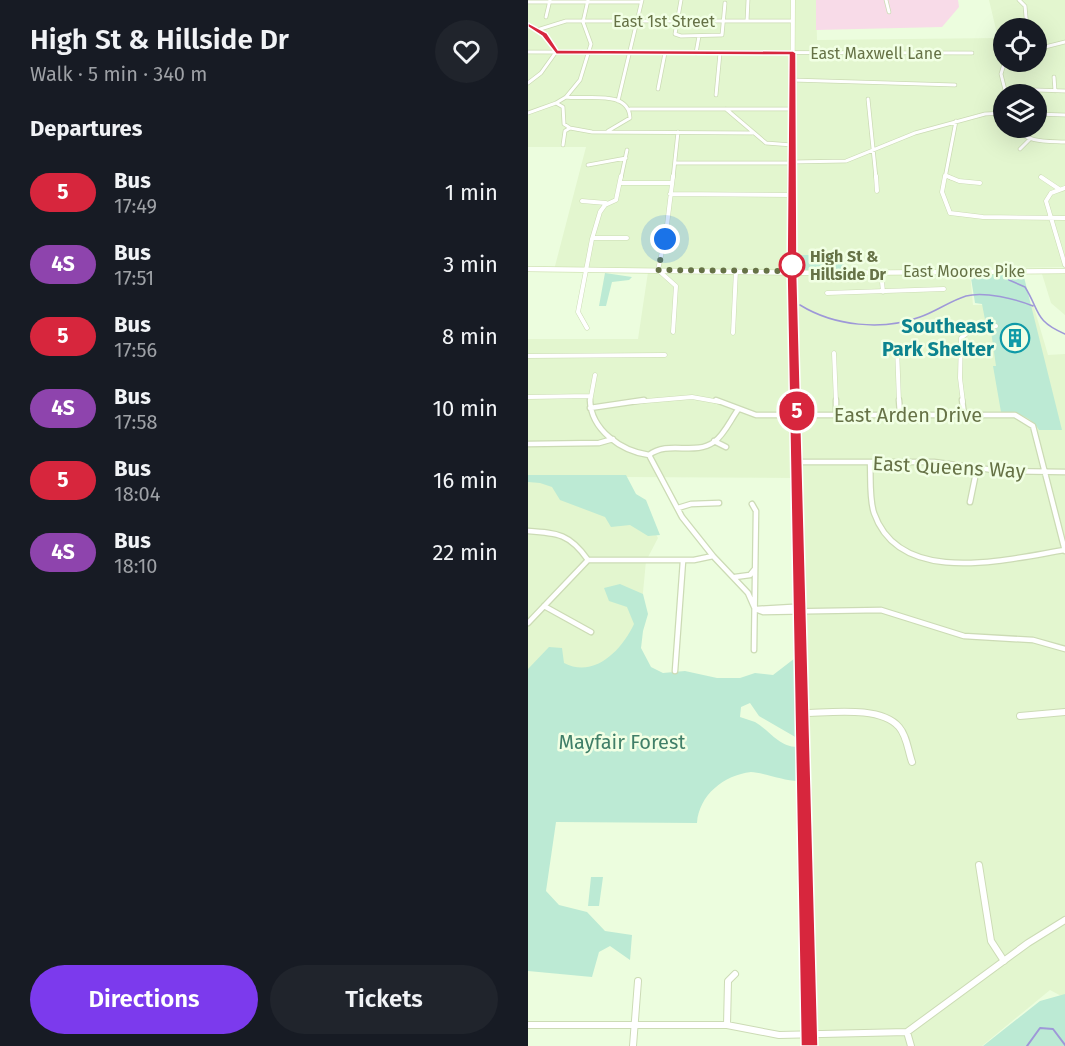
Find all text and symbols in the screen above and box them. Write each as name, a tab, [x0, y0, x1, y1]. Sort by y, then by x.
street label: East 1st Street	[613, 12, 715, 31]
map controls	[993, 18, 1047, 138]
button: locate	[993, 18, 1047, 72]
button: heart	[435, 20, 498, 83]
text: High St & Hillside Dr	[30, 23, 289, 56]
street label: East Maxwell Lane	[810, 44, 942, 63]
text: Walk · 5 min · 340 m	[30, 62, 207, 86]
button: layers	[993, 84, 1047, 138]
text: Departures	[30, 115, 142, 142]
text: Bus	[114, 167, 151, 194]
text: 5	[57, 179, 69, 205]
text: 1 min	[445, 179, 498, 206]
text: 17:49	[114, 194, 157, 218]
your location	[650, 224, 680, 254]
text: Bus	[114, 239, 151, 266]
place label: High St & Hillside Dr	[810, 247, 887, 284]
text: 4S	[51, 251, 75, 277]
text: 3 min	[443, 251, 498, 278]
marker: High St & Hillside Dr	[779, 252, 805, 278]
street label: East Moores Pike	[903, 262, 1025, 281]
text: 17:51	[114, 266, 154, 290]
text: Bus	[114, 311, 151, 338]
place label: Southeast Park Shelter	[882, 314, 995, 361]
building icon: Southeast Park Shelter	[999, 322, 1031, 354]
text: 5	[57, 323, 69, 349]
text: 8 min	[442, 323, 498, 350]
text: 17:56	[114, 338, 157, 362]
text: Bus	[114, 383, 151, 410]
line badge: 5	[778, 392, 816, 430]
text: 4S	[51, 395, 75, 421]
text: 10 min	[432, 395, 498, 422]
text: 5	[791, 398, 803, 424]
street label: East Arden Drive	[834, 403, 982, 427]
text: 17:58	[114, 410, 157, 434]
street label: East Queens Way	[872, 451, 1026, 483]
text: Bus	[114, 455, 151, 482]
text: 5	[57, 467, 69, 493]
text: 16 min	[433, 467, 498, 494]
text: 18:04	[114, 482, 160, 506]
text: Bus	[114, 527, 151, 554]
text: 4S	[51, 539, 75, 565]
text: 22 min	[432, 539, 498, 566]
text: 18:10	[114, 554, 158, 578]
park label: Mayfair Forest	[558, 730, 686, 754]
button: Directions	[30, 965, 258, 1034]
button: Tickets	[270, 965, 498, 1034]

